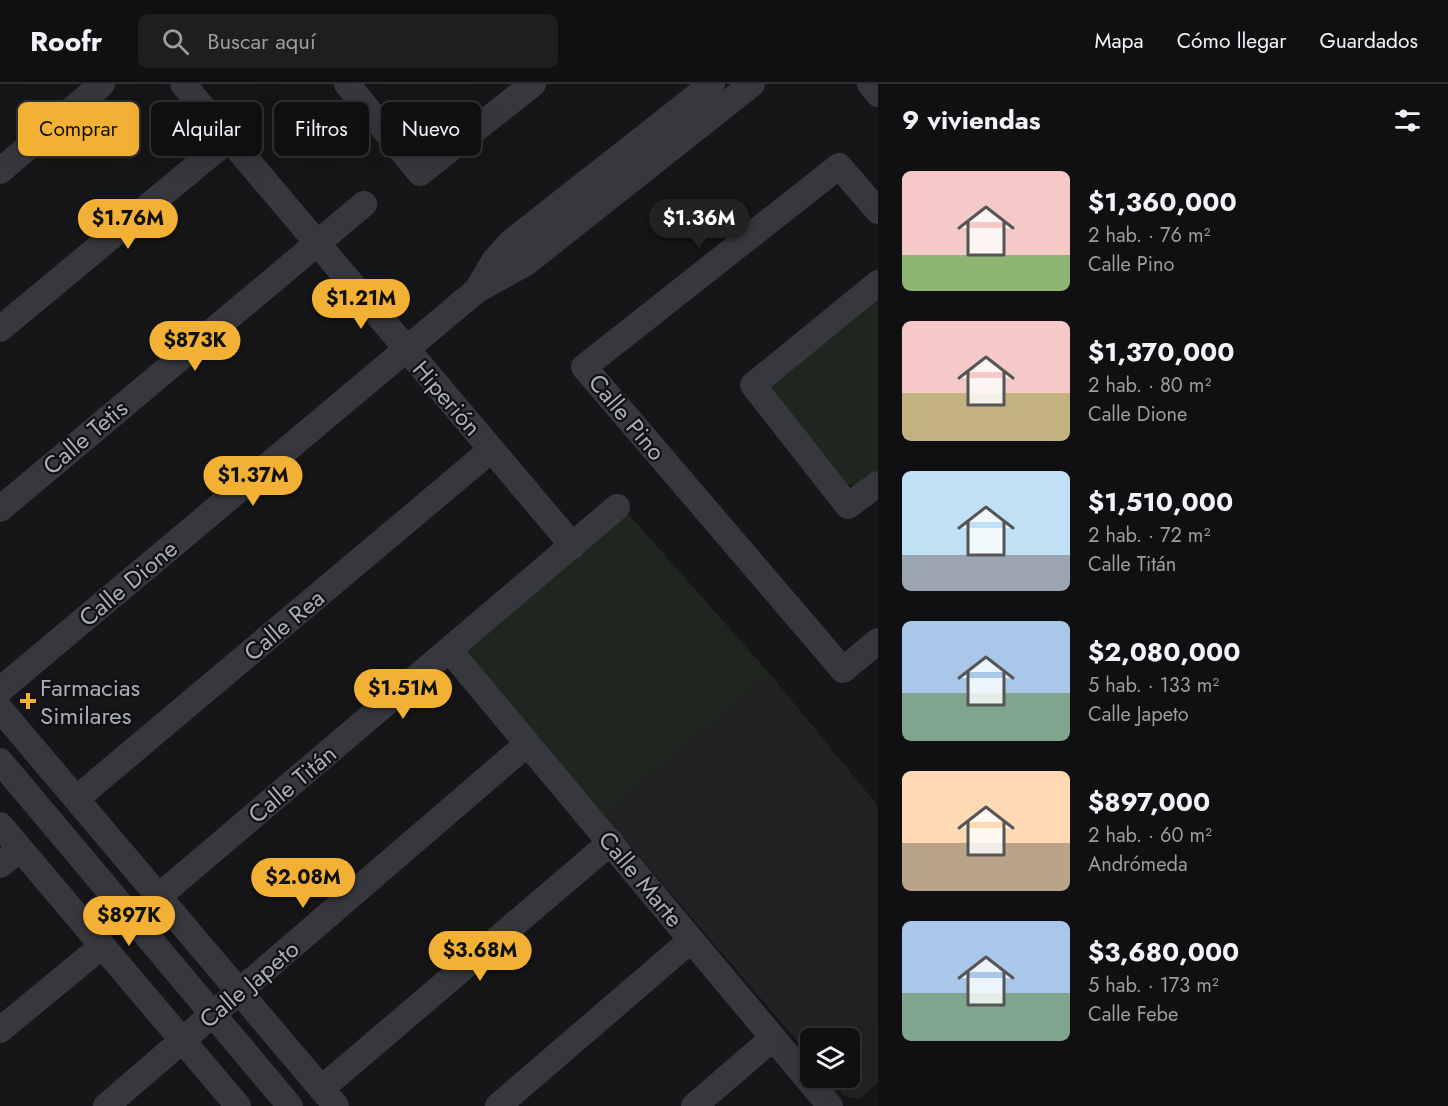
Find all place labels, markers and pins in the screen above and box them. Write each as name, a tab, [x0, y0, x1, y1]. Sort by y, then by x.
pin: $1.76M	[79, 199, 177, 250]
pin: $1.36M	[650, 199, 748, 250]
pin: $1.21M	[312, 279, 410, 330]
pin: $873K	[153, 321, 237, 372]
pin: $1.37M	[204, 456, 302, 507]
pin: $1.51M	[354, 669, 452, 720]
place label: Farmacias Similares	[40, 670, 140, 733]
marker: Farmacias Similares	[21, 694, 35, 708]
pin: $2.08M	[254, 858, 352, 909]
pin: $897K	[87, 896, 171, 947]
pin: $3.68M	[431, 931, 529, 982]

